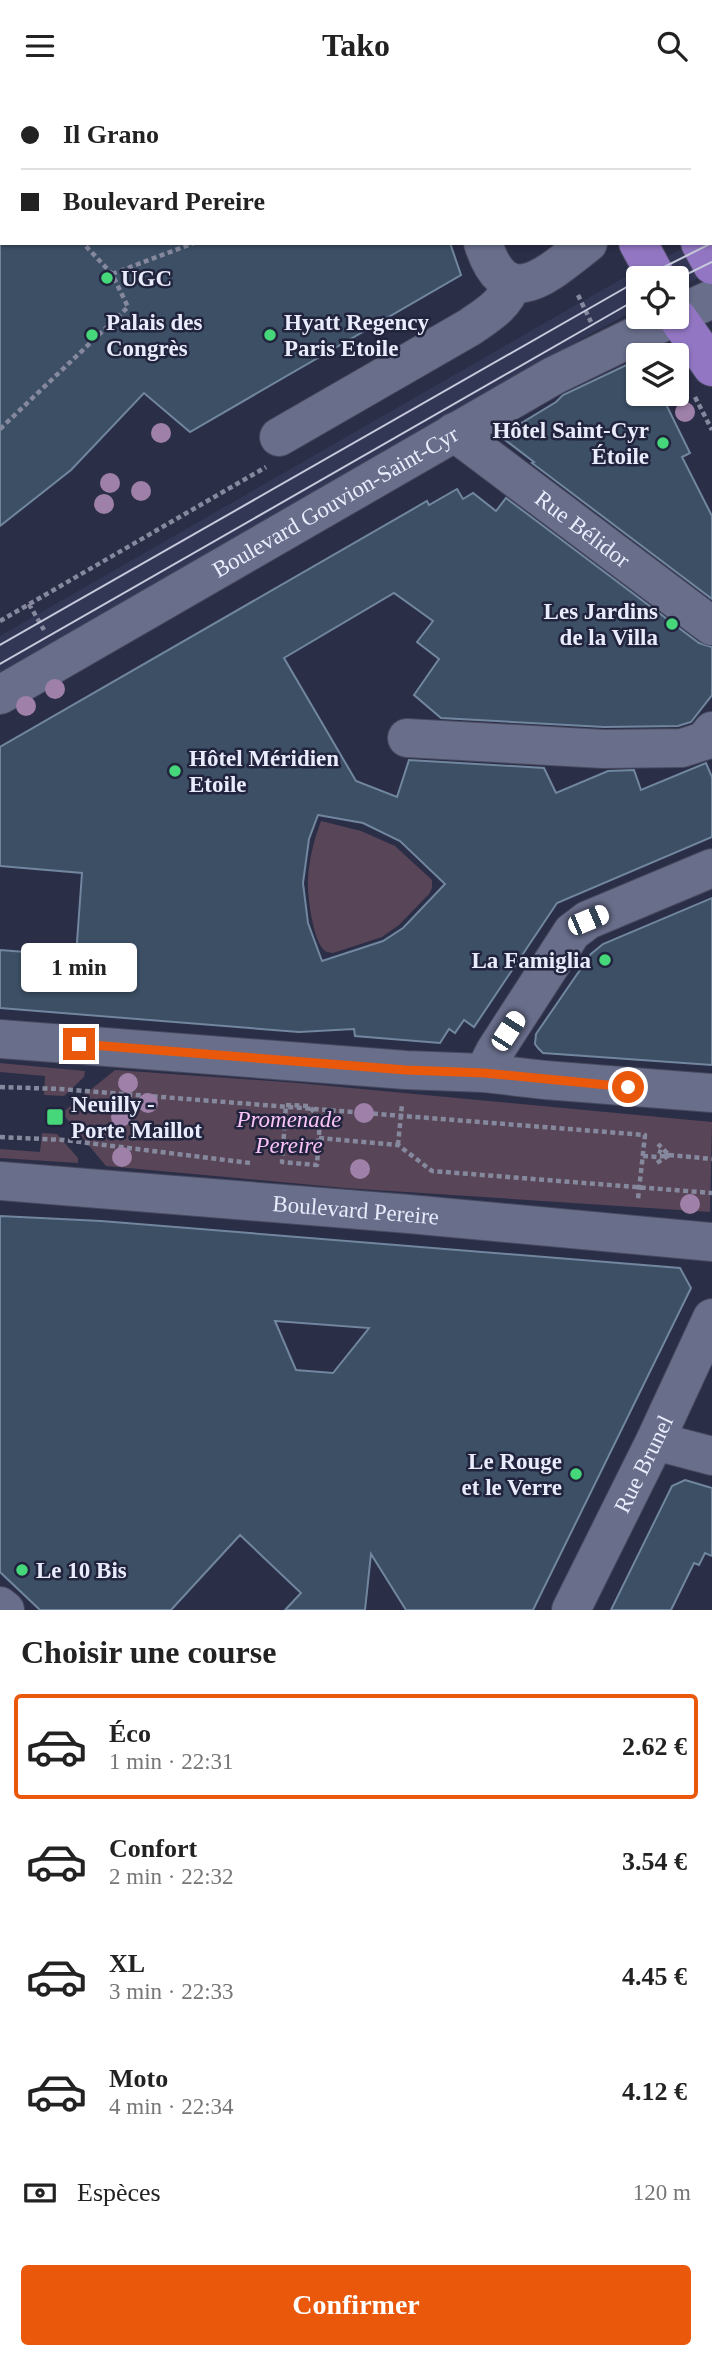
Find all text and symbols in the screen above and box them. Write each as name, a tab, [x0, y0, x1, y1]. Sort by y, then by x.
icon: menu	[21, 27, 59, 65]
text: Tako	[322, 27, 390, 63]
icon: search	[653, 27, 691, 65]
text: Il Grano	[63, 120, 159, 149]
text: Boulevard Pereire	[63, 187, 265, 216]
place label: UGC	[121, 266, 172, 291]
map controls	[626, 266, 689, 406]
button: locate	[626, 266, 689, 329]
marker: UGC	[99, 270, 115, 286]
place label: Palais des Congrès	[106, 310, 203, 361]
place label: Hyatt Regency Paris Etoile	[284, 310, 429, 361]
marker: Palais des Congrès	[84, 327, 100, 343]
marker: Hyatt Regency Paris Etoile	[262, 327, 278, 343]
button: layers	[626, 343, 689, 406]
place label: Hôtel Saint-Cyr Étoile	[492, 418, 649, 469]
street label: Boulevard Gouvion-Saint-Cyr	[208, 421, 463, 583]
marker: Hôtel Saint-Cyr Étoile	[655, 435, 671, 451]
street label: Rue Bélidor	[530, 486, 635, 573]
place label: Les Jardins de la Villa	[544, 599, 658, 650]
marker: Les Jardins de la Villa	[664, 616, 680, 632]
place label: Hôtel Méridien Etoile	[189, 746, 339, 797]
marker: Hôtel Méridien Etoile	[167, 763, 183, 779]
car	[565, 902, 612, 938]
callout: 1 min	[21, 943, 137, 991]
place label: La Famiglia	[472, 948, 591, 973]
marker: La Famiglia	[597, 952, 613, 968]
text: 1 min	[51, 955, 107, 980]
car	[488, 1008, 529, 1054]
route end	[63, 1028, 95, 1060]
route start	[612, 1071, 644, 1103]
place label: Neuilly - Porte Maillot	[71, 1092, 202, 1143]
marker: Neuilly - Porte Maillot	[45, 1107, 65, 1127]
park label: Promenade Pereire	[235, 1107, 342, 1158]
street label: Boulevard Pereire	[272, 1191, 440, 1230]
street label: Rue Brunel	[609, 1411, 678, 1517]
place label: Le Rouge et le Verre	[462, 1449, 562, 1500]
marker: Le Rouge et le Verre	[568, 1466, 584, 1482]
place label: Le 10 Bis	[36, 1558, 127, 1583]
marker: Le 10 Bis	[14, 1562, 30, 1578]
text: Choisir une course	[21, 1634, 276, 1670]
icon: car	[25, 1715, 88, 1778]
text: Éco	[109, 1719, 151, 1748]
text: 2.62 €	[622, 1732, 687, 1761]
text: 1 min · 22:31	[109, 1749, 234, 1774]
icon: car	[25, 1830, 88, 1893]
text: Confort	[109, 1834, 197, 1863]
text: 3.54 €	[622, 1847, 687, 1876]
text: 2 min · 22:32	[109, 1864, 234, 1889]
icon: car	[25, 1945, 88, 2008]
text: XL	[109, 1949, 145, 1978]
text: 4.45 €	[622, 1962, 687, 1991]
text: 3 min · 22:33	[109, 1979, 234, 2004]
icon: car	[25, 2060, 88, 2123]
text: Moto	[109, 2064, 168, 2093]
text: 4.12 €	[622, 2077, 687, 2106]
text: 4 min · 22:34	[109, 2094, 234, 2119]
icon: cash	[21, 2174, 59, 2212]
text: Espèces	[77, 2178, 161, 2207]
text: 120 m	[633, 2180, 691, 2205]
button: Confirmer	[21, 2265, 691, 2345]

